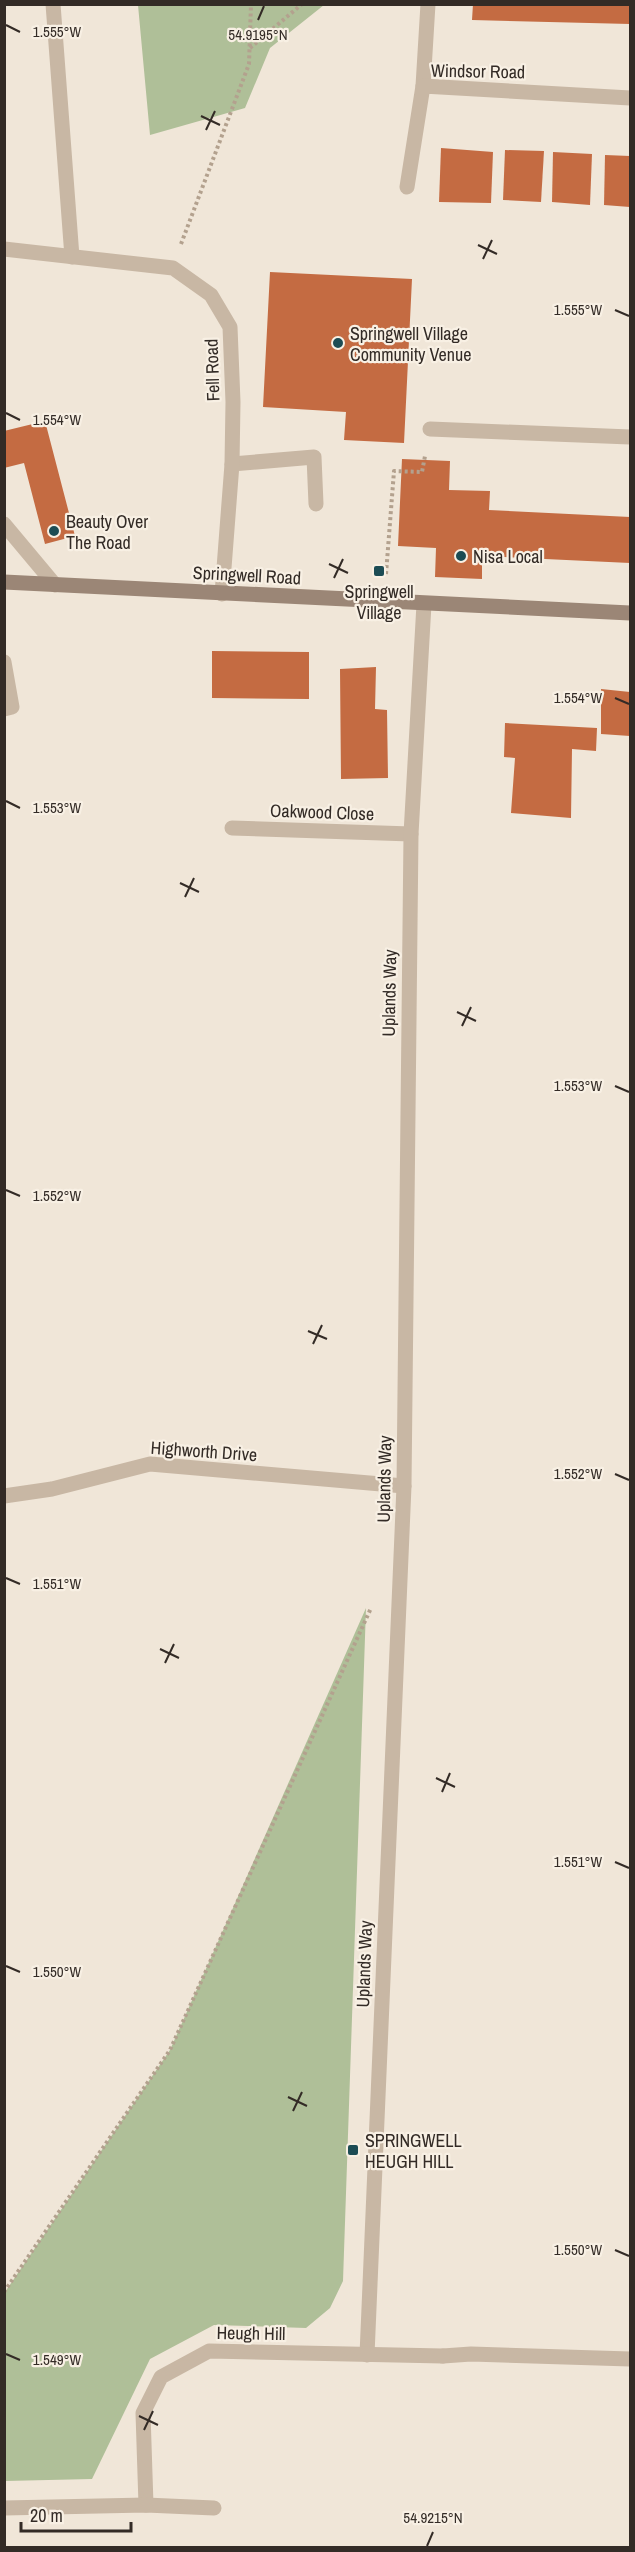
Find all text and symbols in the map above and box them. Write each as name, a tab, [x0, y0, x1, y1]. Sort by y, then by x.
text: 1.555°W	[33, 21, 82, 42]
text: 54.9195°N	[228, 24, 288, 45]
street label: Windsor Road	[431, 58, 525, 84]
text: 1.555°W	[554, 299, 603, 320]
place label: Springwell Village Community Venue	[350, 321, 471, 367]
marker: Springwell Village Community Venue	[331, 336, 345, 350]
street label: Fell Road	[198, 338, 226, 402]
text: 1.554°W	[33, 409, 82, 430]
place label: Beauty Over The Road	[66, 509, 148, 555]
marker: Beauty Over The Road	[47, 524, 61, 538]
place label: Nisa Local	[473, 544, 543, 569]
marker: Nisa Local	[454, 549, 468, 563]
street label: Springwell Road	[192, 560, 302, 590]
marker: Springwell Village	[372, 564, 386, 578]
place label: Springwell Village	[345, 579, 413, 625]
text: 1.554°W	[554, 687, 603, 708]
text: 1.553°W	[33, 797, 82, 818]
street label: Oakwood Close	[270, 798, 374, 826]
street label: Uplands Way	[376, 949, 402, 1037]
text: 1.553°W	[554, 1075, 603, 1096]
text: 1.552°W	[33, 1185, 82, 1206]
street label: Highworth Drive	[150, 1435, 258, 1467]
street label: Uplands Way	[371, 1435, 397, 1523]
text: 1.552°W	[554, 1463, 603, 1484]
text: 1.551°W	[33, 1573, 82, 1594]
text: 1.551°W	[554, 1851, 603, 1872]
street label: Uplands Way	[350, 1919, 378, 2008]
text: 1.550°W	[33, 1961, 82, 1982]
place label: SPRINGWELL HEUGH HILL	[365, 2128, 462, 2174]
marker: SPRINGWELL HEUGH HILL	[346, 2143, 360, 2157]
text: 1.550°W	[554, 2239, 603, 2260]
street label: Heugh Hill	[216, 2320, 286, 2346]
text: 1.549°W	[33, 2349, 82, 2370]
scale bar	[21, 2495, 130, 2533]
text: 20 m	[30, 2503, 63, 2528]
text: 54.9215°N	[403, 2507, 463, 2528]

